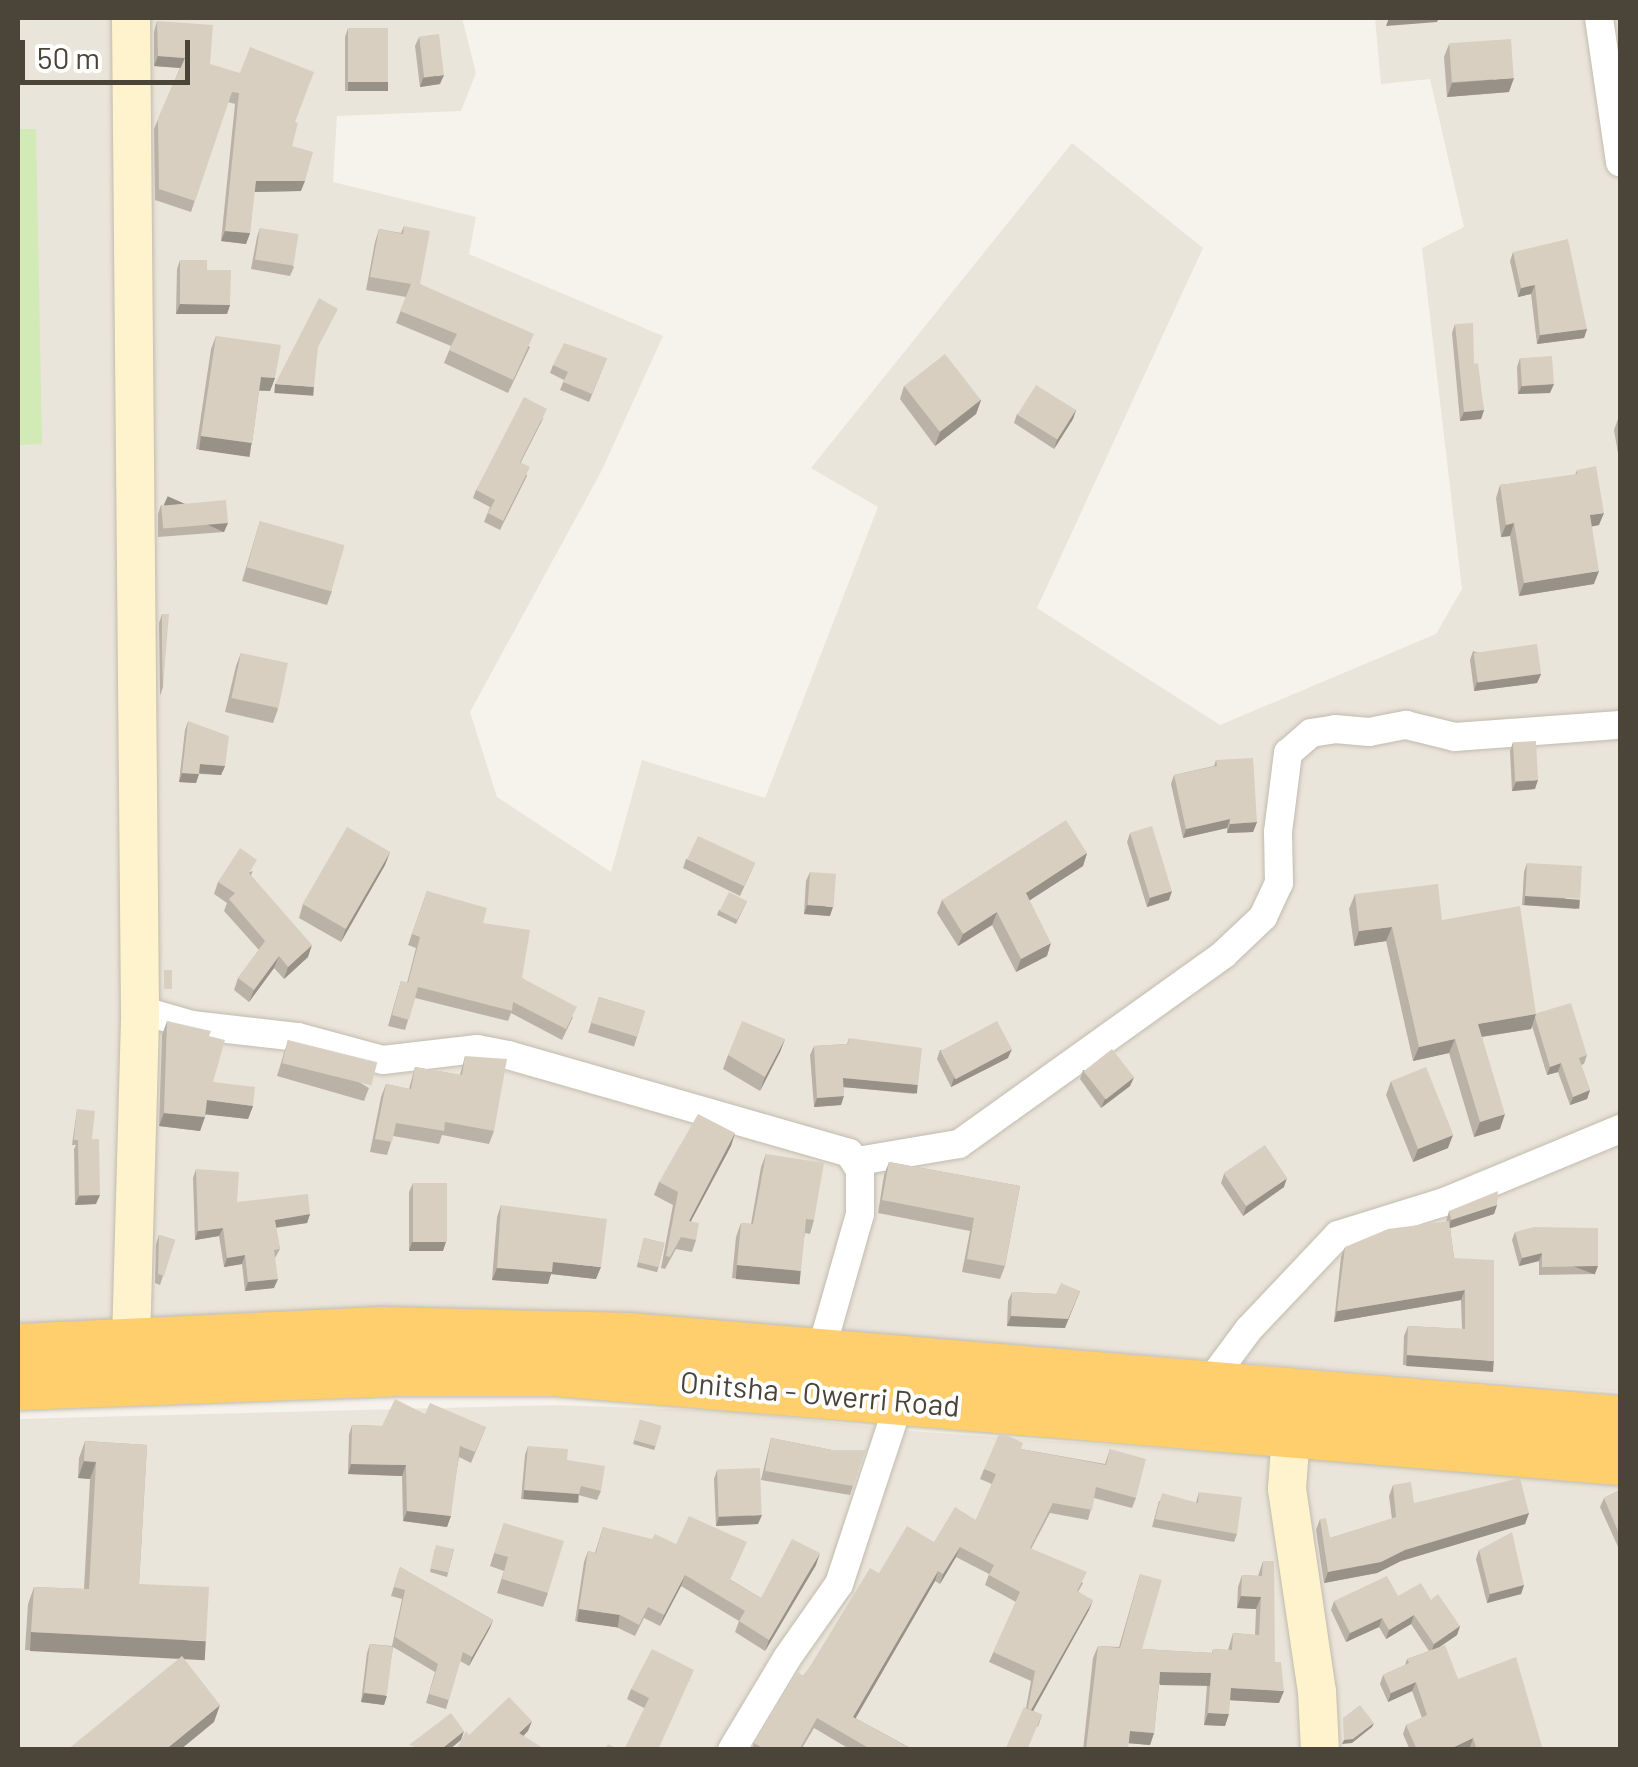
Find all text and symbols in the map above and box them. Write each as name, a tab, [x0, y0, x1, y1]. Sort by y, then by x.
scale bar	[25, 20, 195, 82]
text: 50 m	[37, 39, 100, 75]
street label: Onitsha - Owerri Road	[679, 1363, 961, 1423]

